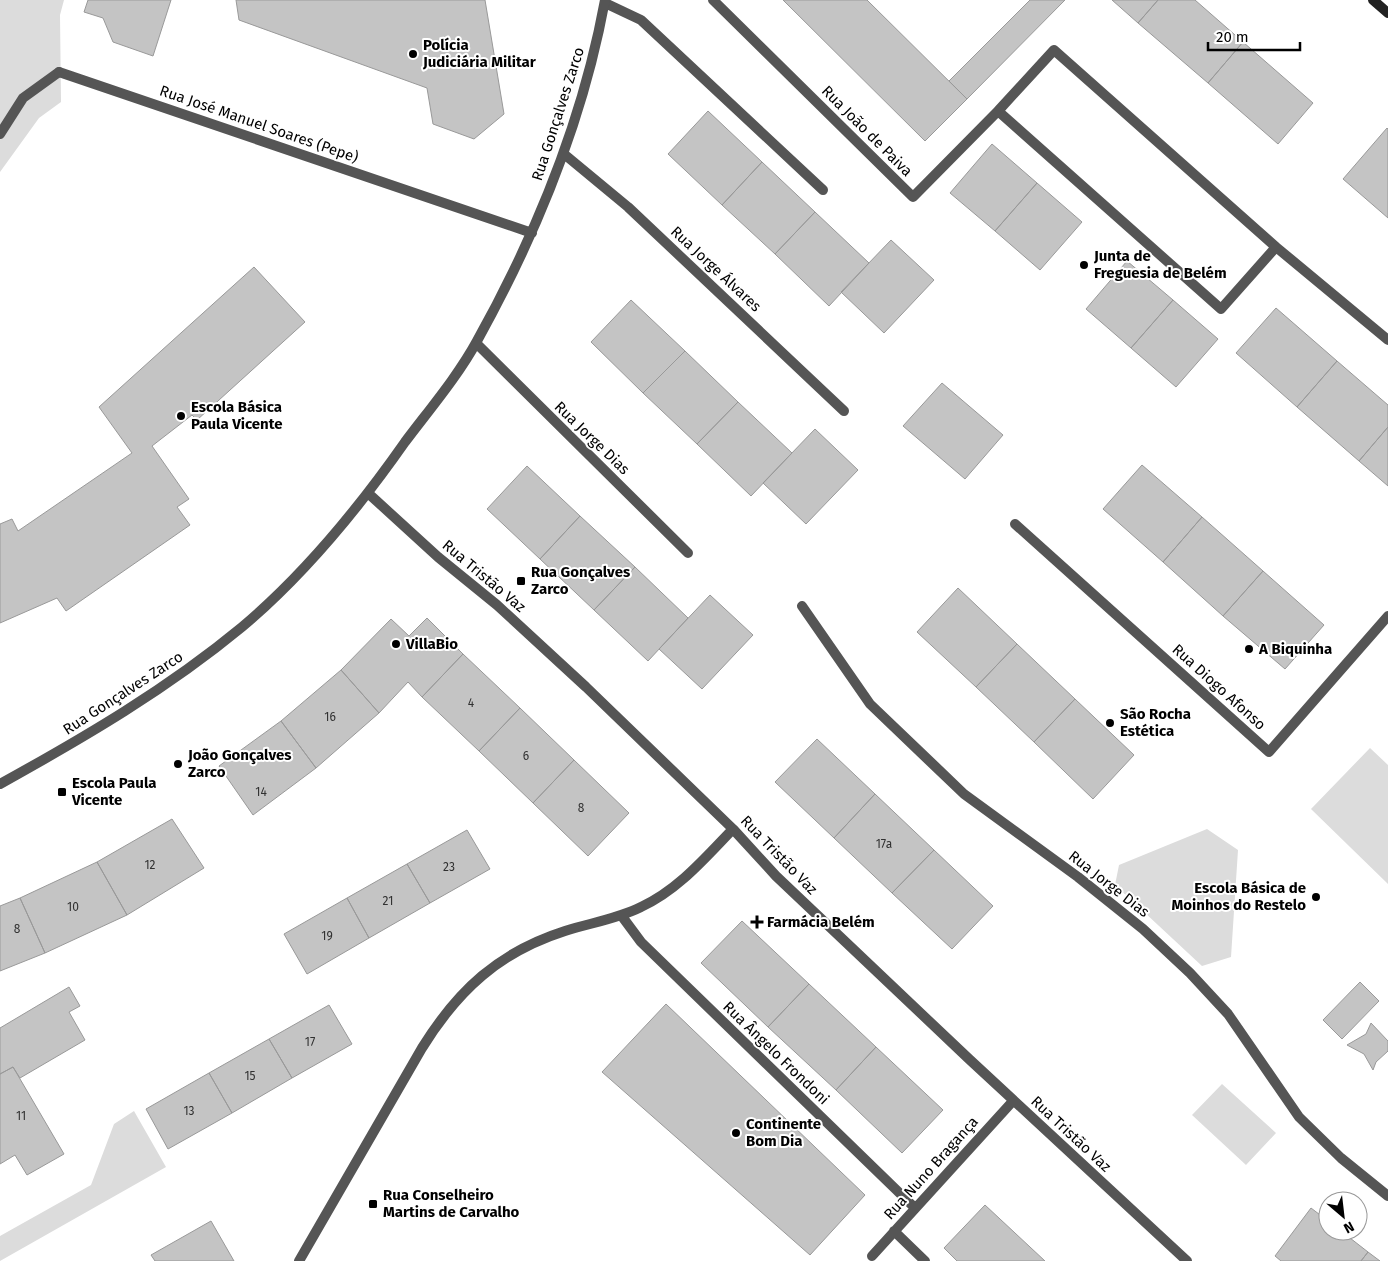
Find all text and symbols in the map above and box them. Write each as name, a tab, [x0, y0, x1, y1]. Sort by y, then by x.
scale bar	[1208, 20, 1300, 52]
text: 20 m	[1216, 28, 1249, 46]
place label: Polícia Judiciária Militar	[422, 36, 537, 71]
street label: Rua Gonçalves Zarco	[528, 45, 588, 183]
marker: Polícia Judiciária Militar	[407, 48, 419, 60]
street label: Rua José Manuel Soares (Pepe)	[157, 81, 361, 167]
street label: Rua João de Paiva	[818, 82, 916, 180]
street label: Rua Jorge Álvares	[667, 222, 765, 316]
place label: Junta de Freguesia de Belém	[1093, 247, 1227, 282]
marker: Junta de Freguesia de Belém	[1078, 259, 1090, 271]
place label: Escola Básica Paula Vicente	[191, 398, 283, 433]
street label: Rua Jorge Dias	[551, 398, 633, 478]
marker: Escola Básica Paula Vicente	[175, 410, 187, 422]
street label: Rua Tristão Vaz	[439, 536, 530, 616]
place label: Rua Gonçalves Zarco	[531, 563, 630, 598]
marker: Rua Gonçalves Zarco	[515, 575, 527, 587]
place label: VillaBio	[405, 635, 458, 653]
marker: VillaBio	[390, 638, 402, 650]
street label: Rua Diogo Afonso	[1169, 640, 1269, 734]
place label: A Biquinha	[1258, 640, 1332, 658]
marker: A Biquinha	[1243, 643, 1255, 655]
street label: Rua Gonçalves Zarco	[60, 647, 186, 739]
house number: 4	[468, 696, 475, 710]
place label: São Rocha Estética	[1120, 705, 1191, 740]
house number: 16	[324, 710, 336, 724]
marker: São Rocha Estética	[1104, 717, 1116, 729]
place label: João Gonçalves Zarco	[187, 746, 292, 781]
house number: 6	[523, 749, 529, 763]
marker: João Gonçalves Zarco	[172, 758, 184, 770]
place label: Escola Paula Vicente	[71, 774, 156, 809]
house number: 14	[255, 785, 267, 799]
marker: Escola Paula Vicente	[56, 786, 68, 798]
house number: 8	[578, 801, 585, 815]
street label: Rua Tristão Vaz	[737, 812, 822, 899]
house number: 17a	[876, 837, 892, 851]
street label: Rua Jorge Dias	[1065, 847, 1153, 921]
house number: 12	[144, 858, 156, 872]
house number: 23	[443, 860, 455, 874]
place label: Escola Básica de Moinhos do Restelo	[1172, 879, 1306, 914]
marker: Escola Básica de Moinhos do Restelo	[1310, 891, 1322, 903]
house number: 21	[383, 894, 393, 908]
house number: 10	[67, 900, 79, 914]
place label: Farmácia Belém	[767, 913, 875, 931]
marker: Farmácia Belém	[751, 916, 763, 928]
house number: 8	[14, 922, 21, 936]
house number: 19	[321, 929, 333, 943]
street label: Rua Ângelo Frondoni	[719, 998, 833, 1108]
house number: 17	[305, 1035, 315, 1049]
house number: 15	[244, 1069, 256, 1083]
street label: Rua Tristão Vaz	[1027, 1092, 1115, 1176]
house number: 13	[183, 1104, 195, 1118]
house number: 11	[16, 1109, 26, 1123]
street label: Rua Nuno Bragança	[880, 1113, 982, 1223]
place label: Continente Bom Dia	[746, 1115, 821, 1150]
marker: Continente Bom Dia	[730, 1127, 742, 1139]
place label: Rua Conselheiro Martins de Carvalho	[383, 1186, 520, 1221]
north arrow	[1318, 1191, 1368, 1241]
marker: Rua Conselheiro Martins de Carvalho	[367, 1198, 379, 1210]
text: N	[1341, 1217, 1357, 1237]

